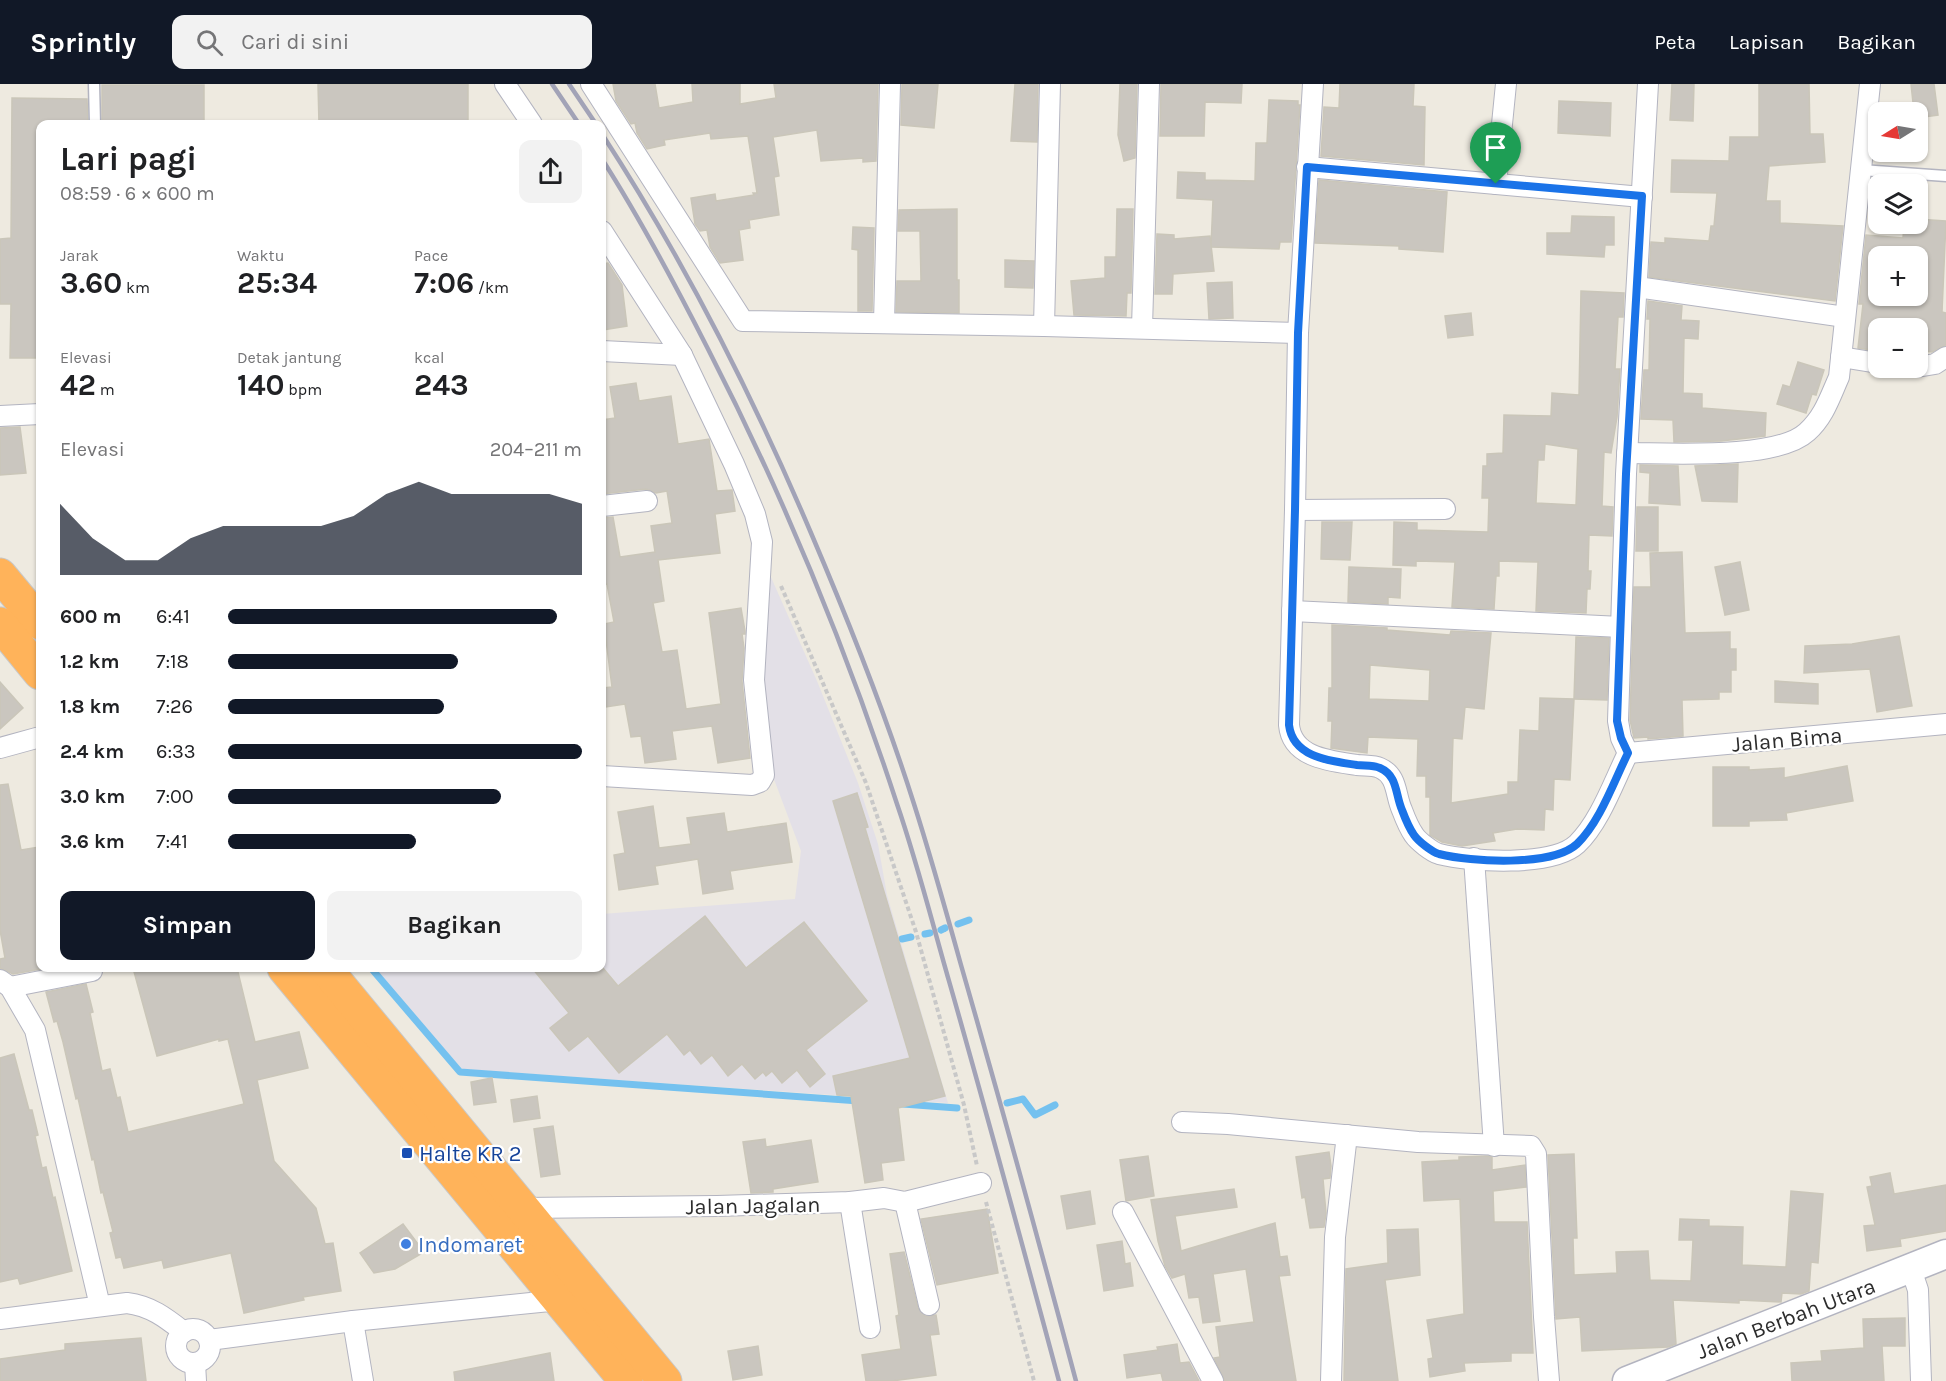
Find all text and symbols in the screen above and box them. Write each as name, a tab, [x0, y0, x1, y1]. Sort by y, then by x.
search box	[172, 15, 592, 69]
text: Sprintly	[30, 26, 136, 59]
icon: search	[193, 26, 226, 59]
text: Cari di sini	[241, 29, 349, 55]
text: Peta	[1654, 30, 1696, 54]
text: Lapisan	[1729, 30, 1804, 54]
text: Bagikan	[1837, 30, 1916, 54]
north arrow	[1868, 102, 1928, 162]
map controls	[1868, 102, 1928, 378]
pin	[1470, 122, 1521, 184]
icon: arrive	[1479, 131, 1512, 164]
text: Lari pagi	[60, 140, 197, 178]
button: share	[519, 140, 582, 203]
button: layers	[1868, 174, 1928, 234]
text: 08:59 · 6 × 600 m	[60, 182, 215, 205]
text: Jarak	[60, 246, 99, 265]
text: Waktu	[237, 246, 284, 265]
text: Pace	[414, 246, 448, 265]
button: +	[1868, 246, 1928, 306]
text: 3.60	[60, 265, 122, 301]
text: 25:34	[237, 265, 317, 301]
text: 7:06	[414, 265, 474, 301]
text: km	[122, 278, 150, 297]
text: /km	[474, 278, 509, 297]
button: −	[1868, 318, 1928, 378]
text: Elevasi	[60, 348, 112, 367]
text: Detak jantung	[237, 348, 341, 367]
text: kcal	[414, 348, 445, 367]
text: 42	[60, 367, 96, 403]
text: 140	[237, 367, 285, 403]
text: 243	[414, 367, 469, 403]
text: m	[96, 380, 115, 399]
text: bpm	[285, 380, 322, 399]
text: Elevasi	[60, 438, 125, 461]
text: 204–211 m	[490, 438, 582, 461]
text: 600 m	[60, 605, 121, 628]
text: 6:41	[156, 605, 190, 628]
text: 1.2 km	[60, 650, 119, 673]
text: 7:18	[156, 650, 189, 673]
text: 1.8 km	[60, 695, 120, 718]
text: 7:26	[156, 695, 193, 718]
street label: Jalan Bima	[1731, 722, 1843, 758]
text: 2.4 km	[60, 740, 124, 763]
text: 6:33	[156, 740, 196, 763]
text: 3.0 km	[60, 785, 125, 808]
text: 7:00	[156, 785, 194, 808]
text: 3.6 km	[60, 830, 125, 853]
text: 7:41	[156, 830, 188, 853]
button: Simpan	[60, 891, 315, 960]
button: Bagikan	[327, 891, 582, 960]
place label: Halte KR 2	[419, 1141, 522, 1167]
marker: Halte KR 2	[400, 1146, 414, 1160]
street label: Jalan Jagalan	[685, 1192, 821, 1220]
place label: Indomaret	[418, 1232, 523, 1258]
marker: Indomaret	[399, 1237, 413, 1251]
street label: Jalan Berbah Utara	[1693, 1273, 1879, 1365]

